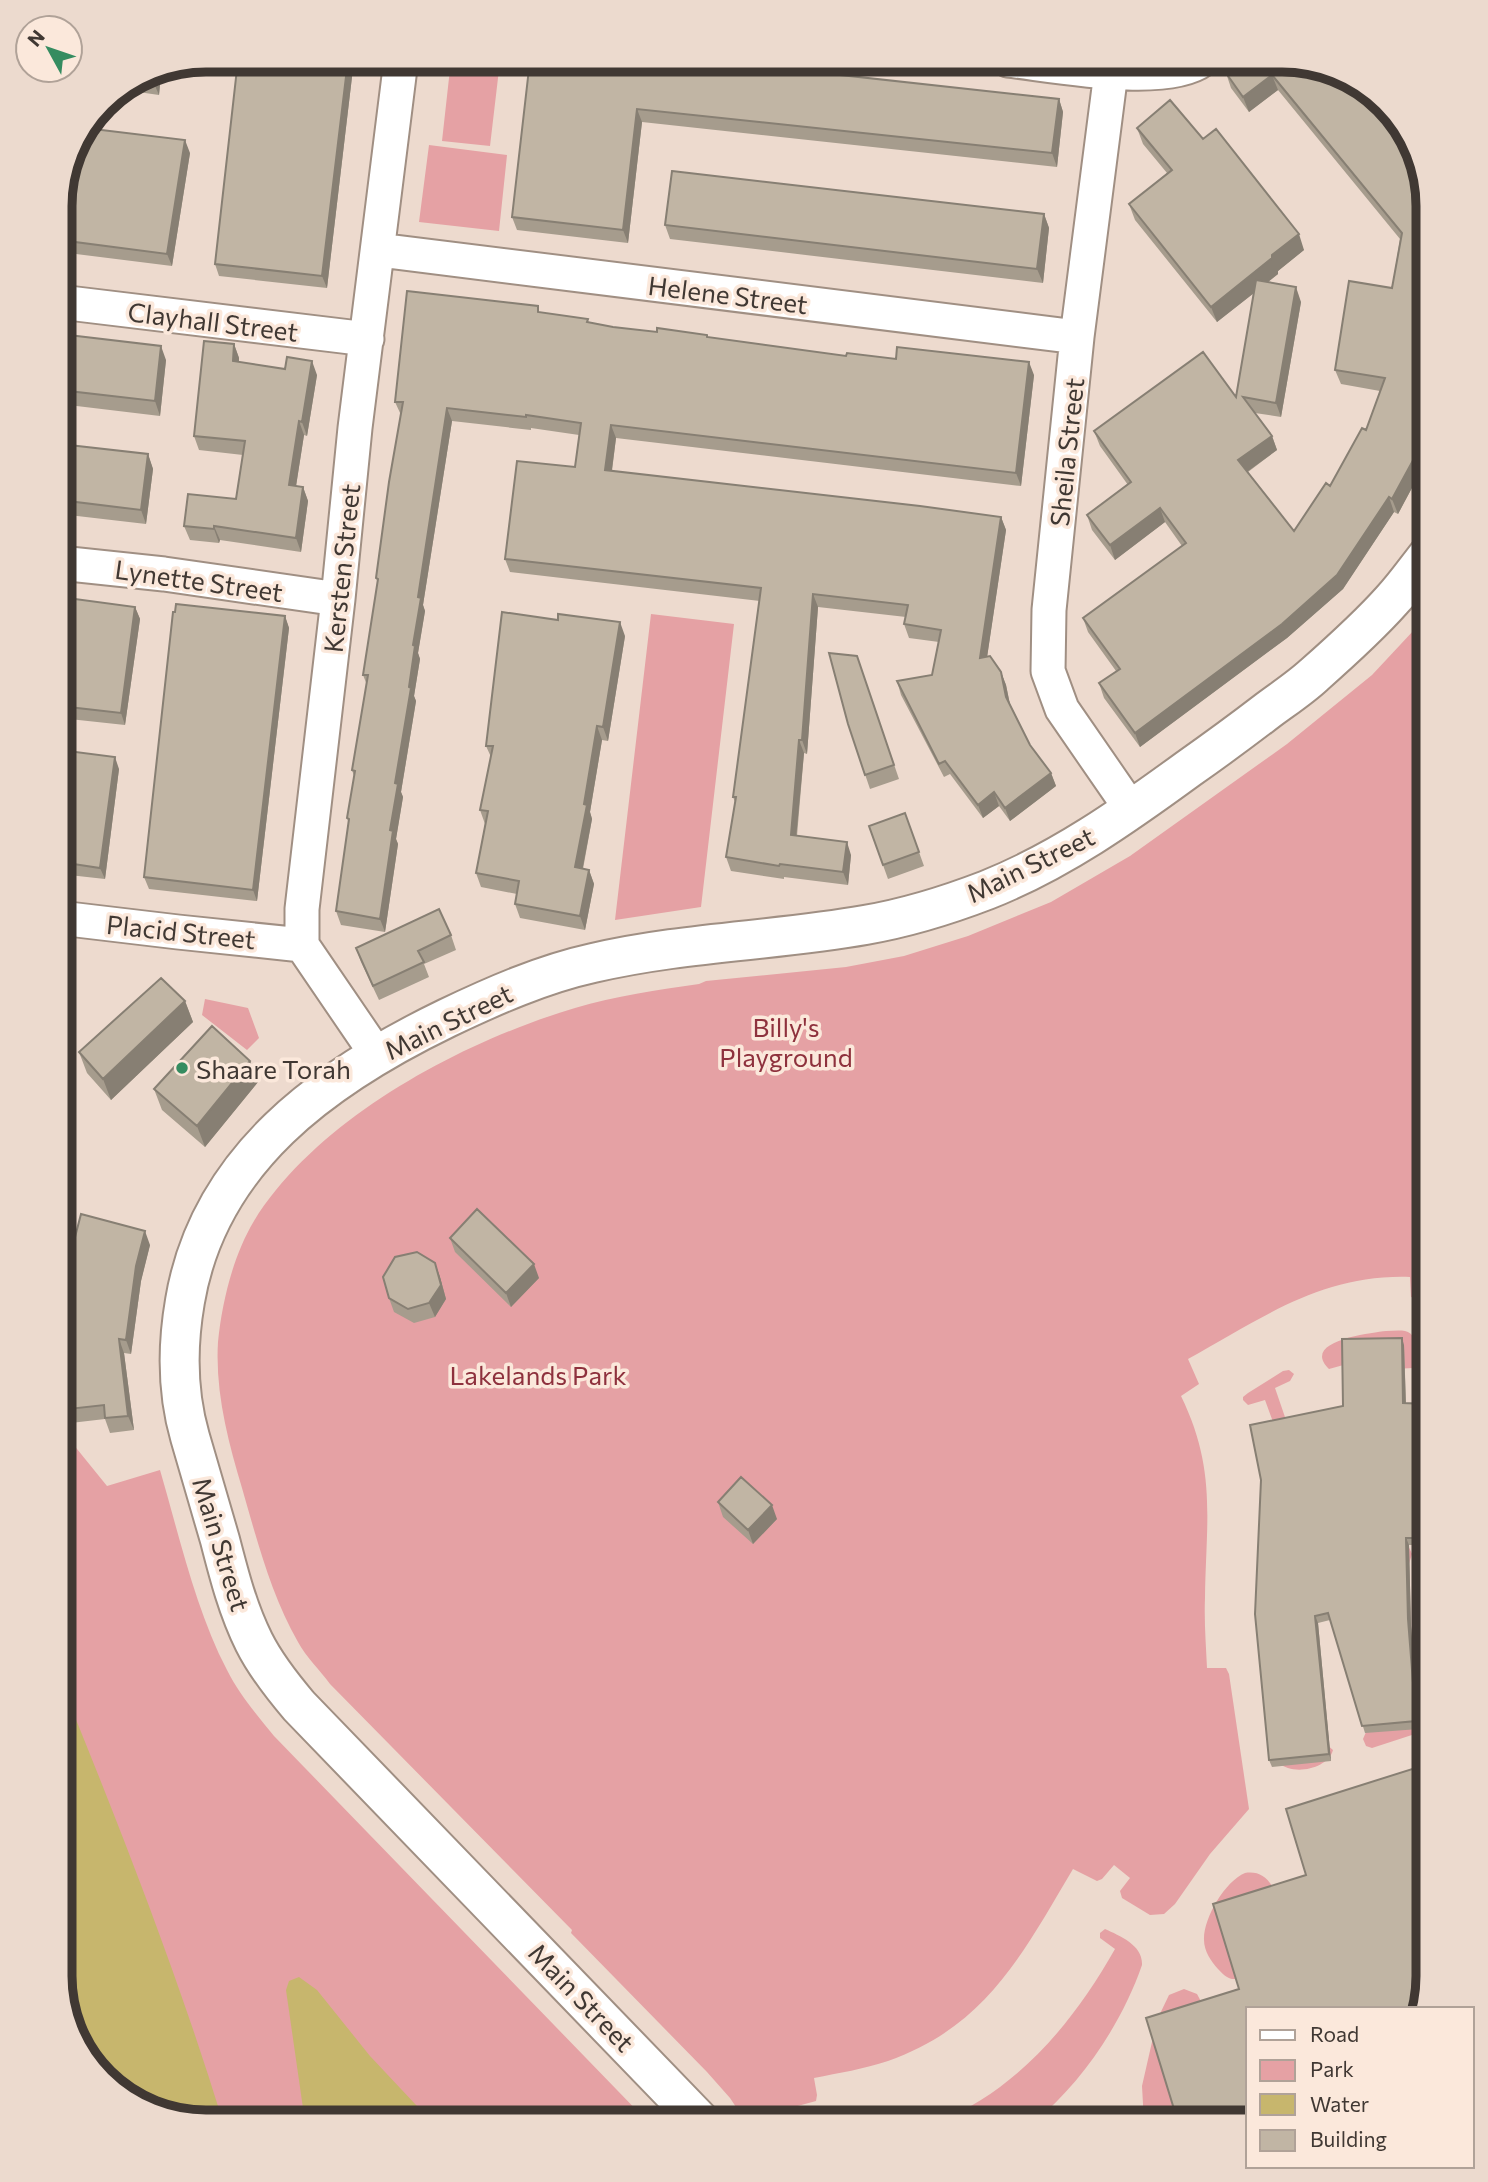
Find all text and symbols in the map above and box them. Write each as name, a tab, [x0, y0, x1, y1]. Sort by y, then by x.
north arrow	[14, 14, 84, 84]
text: N	[22, 25, 49, 51]
street label: Helene Street	[646, 269, 810, 319]
street label: Clayhall Street	[126, 295, 300, 347]
street label: Sheila Street	[1043, 376, 1089, 528]
street label: Kersten Street	[317, 482, 365, 654]
street label: Lynette Street	[113, 553, 285, 607]
street label: Main Street	[961, 820, 1099, 908]
street label: Placid Street	[105, 908, 257, 954]
street label: Main Street	[379, 977, 517, 1065]
park label: Billy's Playground	[719, 1011, 853, 1072]
place label: Shaare Torah	[196, 1053, 351, 1084]
marker: Shaare Torah	[174, 1060, 190, 1076]
park label: Lakelands Park	[449, 1359, 627, 1390]
street label: Main Street	[187, 1473, 257, 1615]
street label: Main Street	[523, 1936, 641, 2058]
legend	[1246, 2007, 1474, 2168]
text: Road	[1310, 2021, 1359, 2046]
text: Park	[1310, 2056, 1354, 2081]
text: Water	[1310, 2091, 1369, 2116]
text: Building	[1310, 2126, 1387, 2151]

